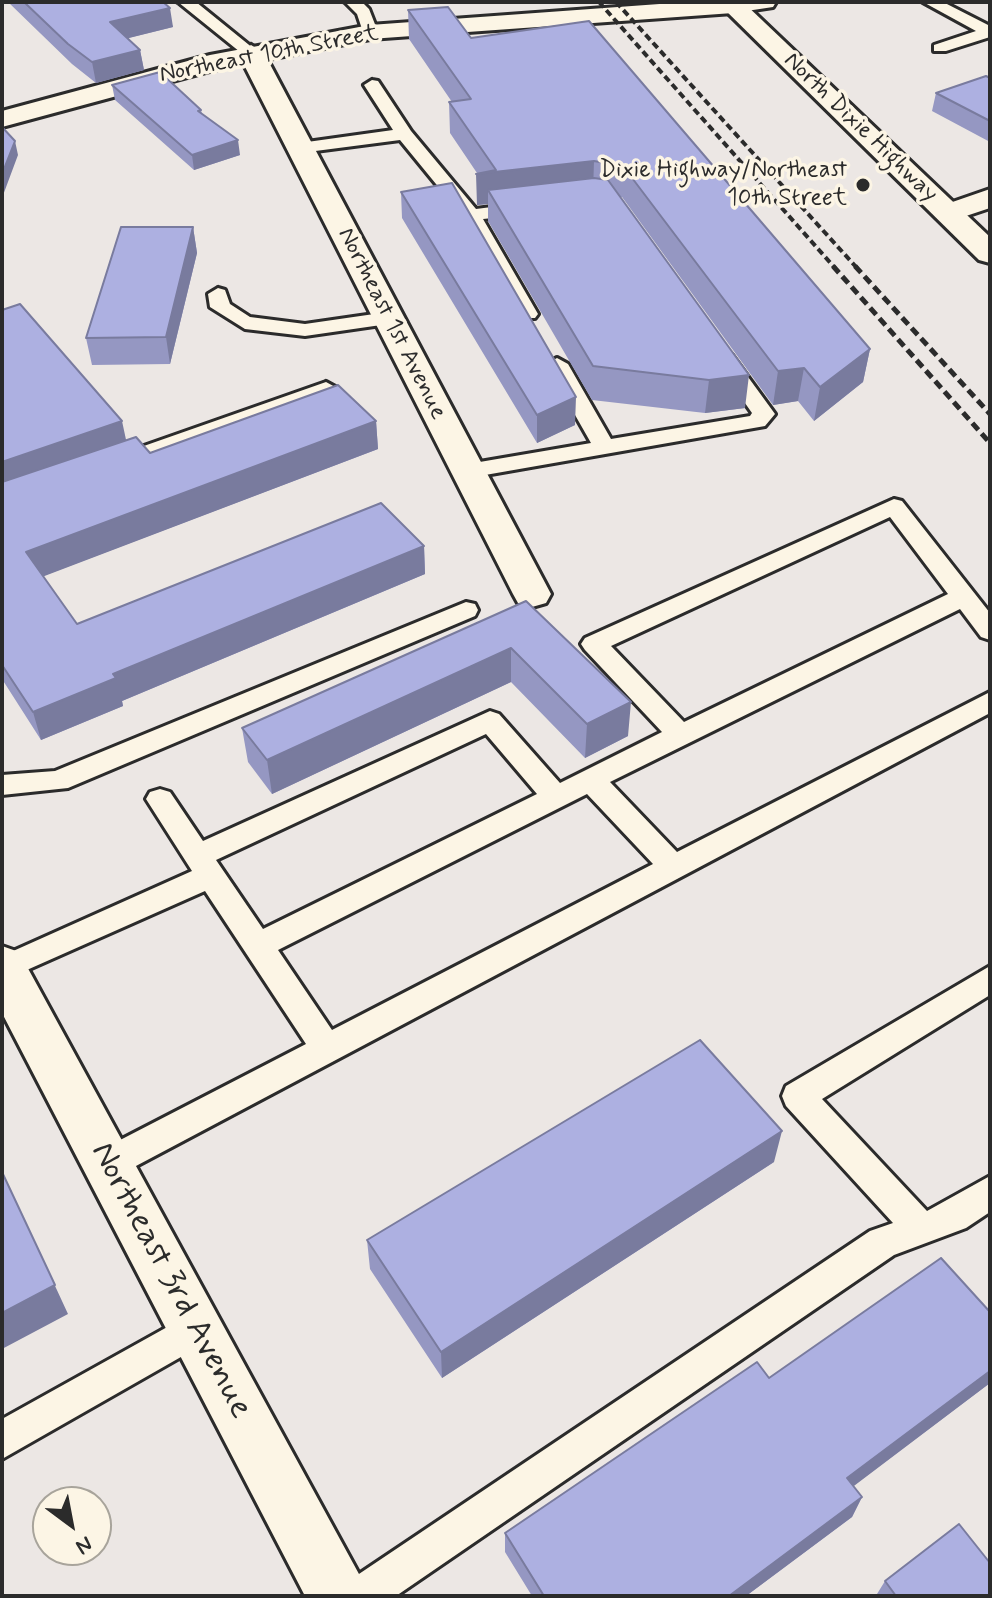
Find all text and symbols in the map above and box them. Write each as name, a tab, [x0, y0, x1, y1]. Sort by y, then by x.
street label: Northeast 10th Street	[157, 20, 381, 90]
street label: North Dixie Highway	[777, 47, 943, 209]
place label: Dixie Highway/Northeast 10th Street	[599, 157, 847, 213]
marker: Dixie Highway/Northeast 10th Street	[854, 176, 872, 194]
street label: Northeast 1st Avenue	[330, 223, 452, 425]
street label: Northeast 3rd Avenue	[80, 1136, 260, 1426]
north arrow	[32, 1486, 112, 1566]
text: N	[70, 1529, 97, 1560]

